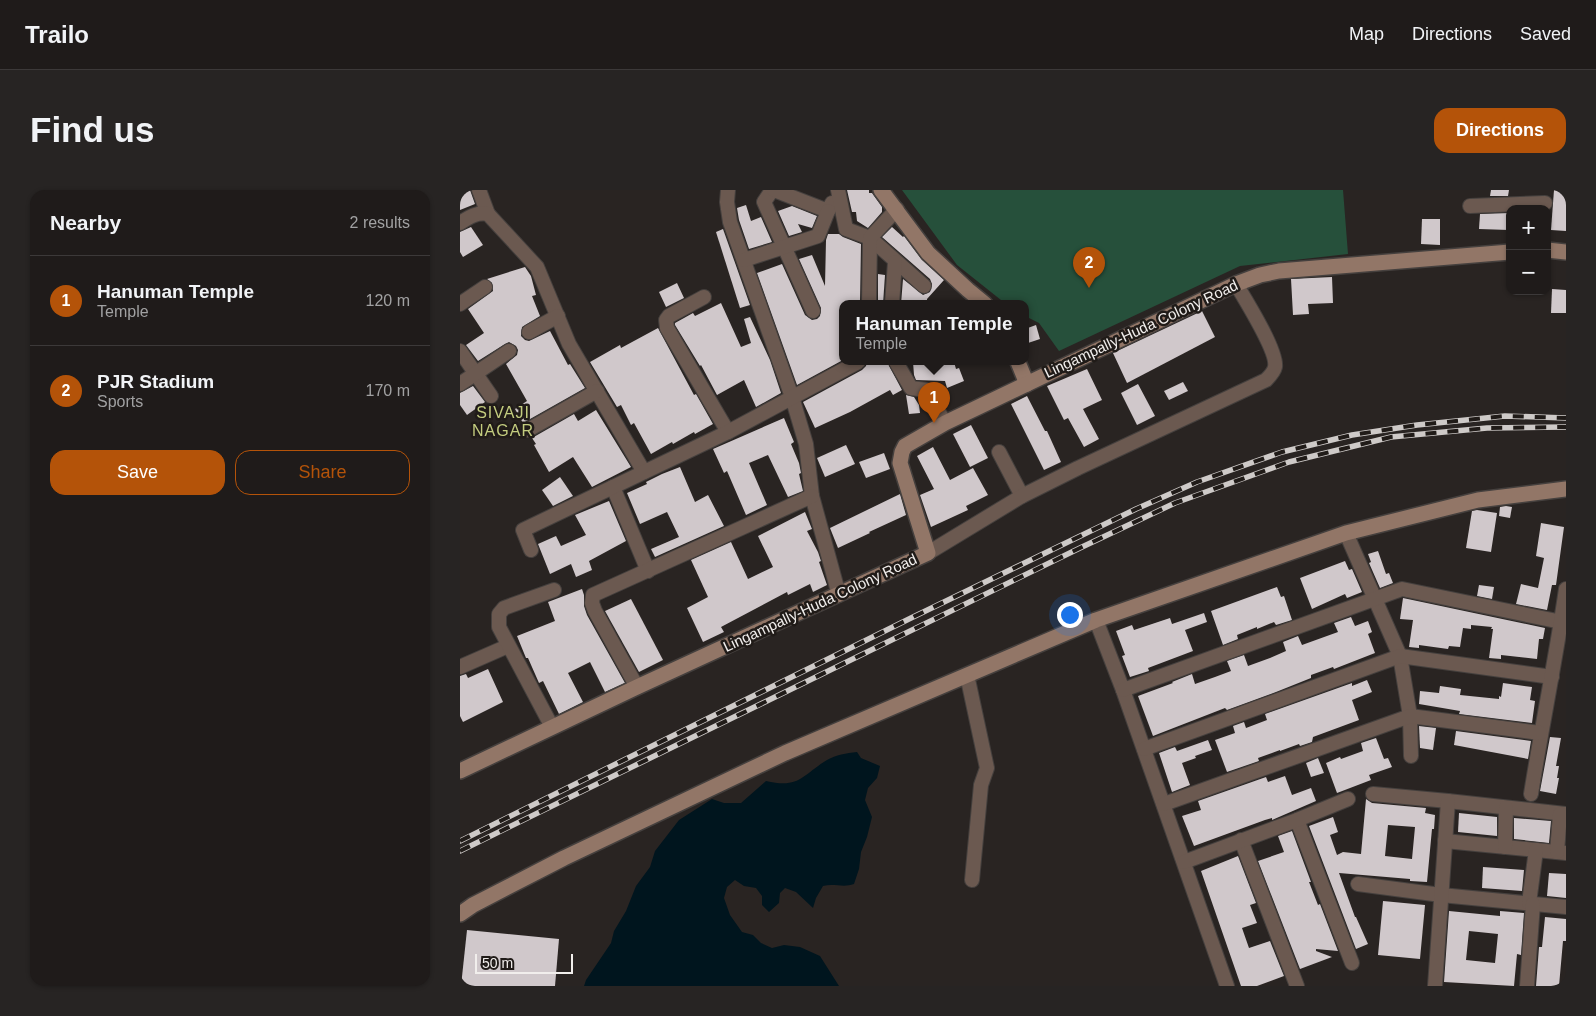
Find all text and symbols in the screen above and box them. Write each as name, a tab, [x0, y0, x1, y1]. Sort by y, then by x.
text: Trailo	[25, 21, 89, 48]
text: Map	[1349, 24, 1384, 44]
text: Directions	[1412, 24, 1492, 44]
text: Saved	[1520, 24, 1571, 44]
button: Directions	[1434, 108, 1566, 153]
text: Find us	[30, 110, 154, 149]
map controls	[1506, 205, 1551, 295]
button: +	[1506, 205, 1551, 250]
text: Nearby	[50, 211, 121, 234]
text: 2 results	[350, 214, 410, 231]
pin: 2	[1073, 247, 1105, 288]
button: −	[1506, 250, 1551, 295]
street label: Lingampally-Huda Colony Road	[1041, 276, 1240, 381]
text: Hanuman Temple	[97, 281, 254, 302]
text: 1	[62, 292, 70, 309]
text: 120 m	[366, 292, 410, 309]
popup	[839, 300, 1029, 365]
text: Temple	[97, 303, 149, 320]
text: Hanuman Temple	[856, 313, 1012, 334]
text: Temple	[856, 335, 907, 352]
text: PJR Stadium	[97, 371, 214, 392]
text: 2	[62, 382, 70, 399]
text: 170 m	[366, 382, 410, 399]
pin: 1	[918, 382, 950, 423]
text: Sports	[97, 393, 143, 410]
district label: SIVAJI NAGAR	[472, 404, 534, 439]
button: Save	[50, 450, 225, 495]
button: Share	[235, 450, 410, 495]
street label: Lingampally-Huda Colony Road	[720, 550, 919, 655]
your location	[1057, 602, 1083, 628]
scale bar	[475, 951, 572, 974]
text: 50 m	[482, 955, 513, 971]

